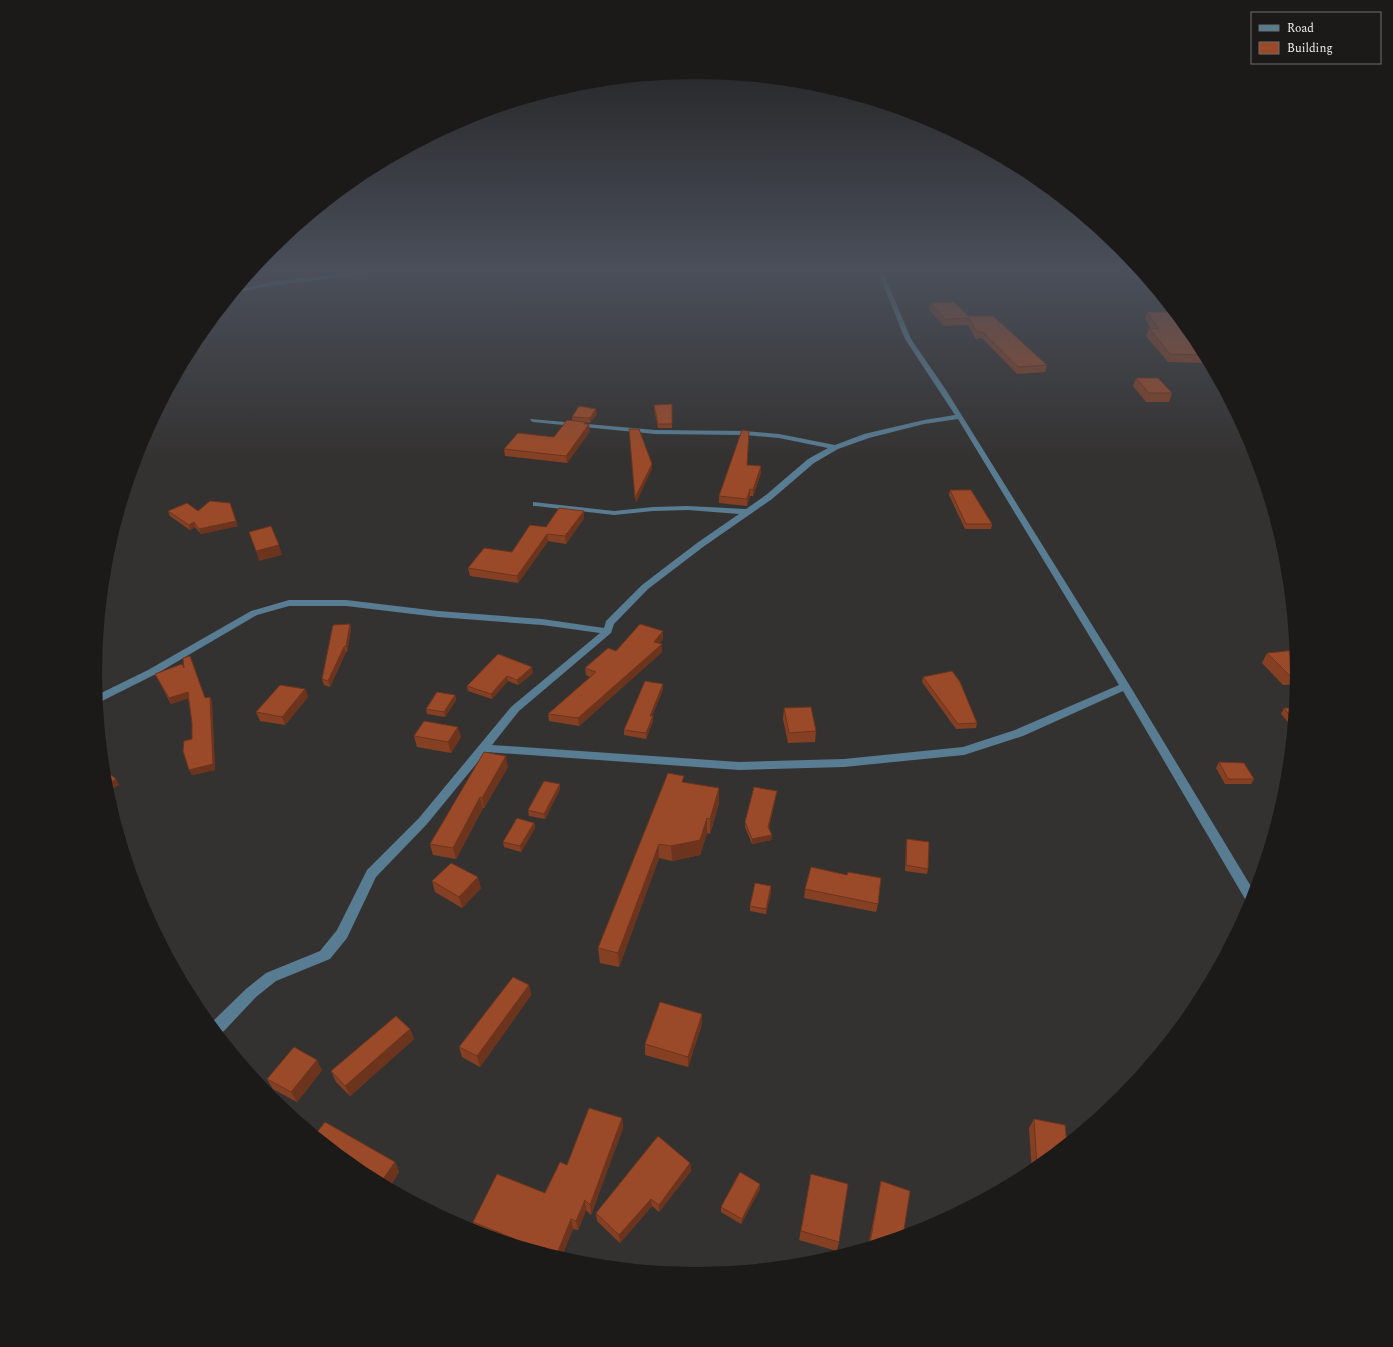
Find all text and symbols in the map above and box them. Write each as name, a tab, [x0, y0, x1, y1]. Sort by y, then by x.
legend	[1251, 12, 1381, 64]
text: Road	[1287, 19, 1314, 38]
text: Building	[1287, 39, 1333, 58]

